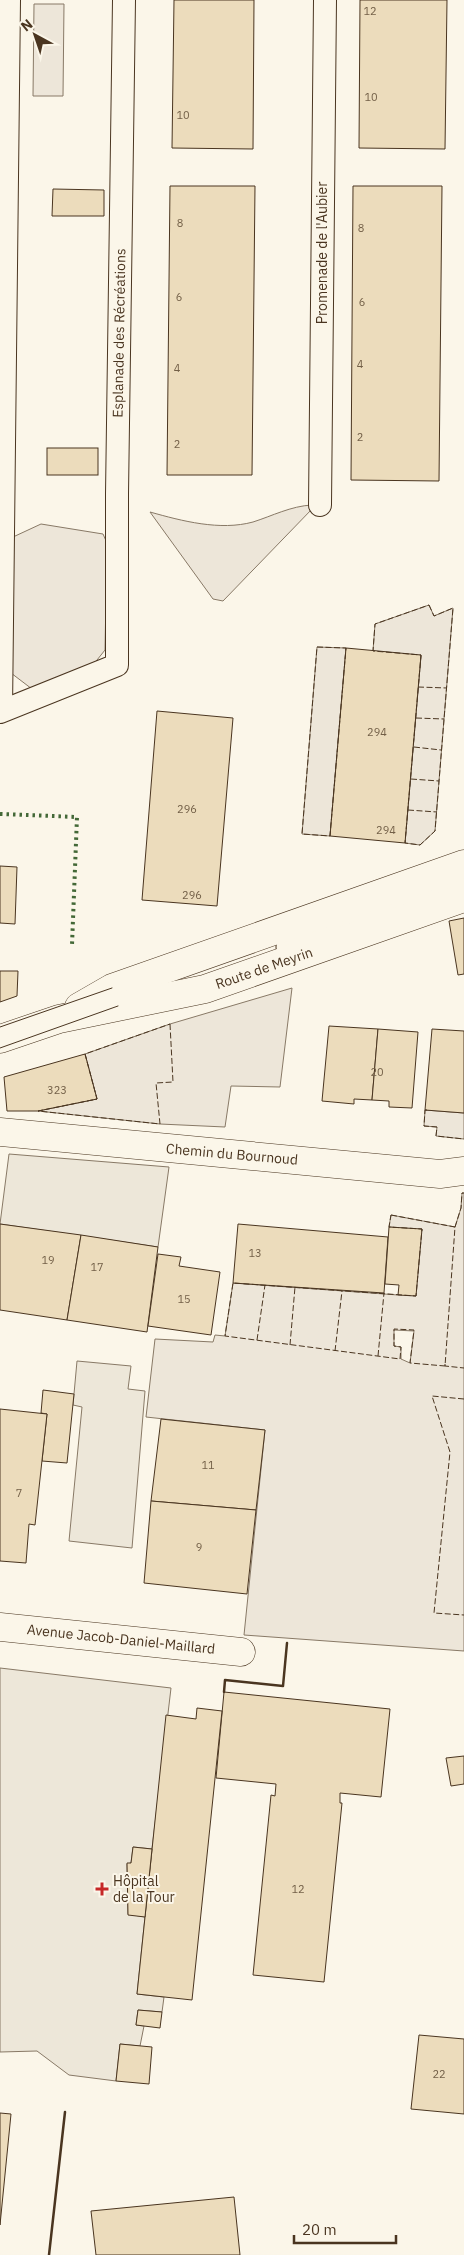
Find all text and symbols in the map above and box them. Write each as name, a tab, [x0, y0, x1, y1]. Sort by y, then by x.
house number: 12	[363, 4, 377, 18]
north arrow	[10, 10, 60, 60]
text: N	[17, 15, 36, 35]
house number: 10	[364, 90, 378, 104]
house number: 10	[176, 108, 190, 122]
street label: Promenade de l'Aubier	[313, 182, 331, 324]
house number: 8	[177, 216, 183, 230]
house number: 8	[358, 221, 364, 235]
street label: Esplanade des Récréations	[109, 248, 129, 418]
house number: 6	[176, 290, 182, 304]
house number: 6	[359, 295, 365, 309]
house number: 4	[357, 357, 364, 371]
house number: 4	[174, 361, 181, 375]
house number: 2	[357, 430, 363, 444]
house number: 2	[174, 437, 180, 451]
house number: 294	[367, 725, 387, 739]
house number: 296	[177, 802, 197, 816]
house number: 294	[376, 823, 396, 837]
house number: 296	[182, 888, 202, 902]
street label: Route de Meyrin	[213, 943, 315, 993]
house number: 20	[370, 1065, 384, 1079]
house number: 323	[47, 1083, 67, 1097]
street label: Chemin du Bournoud	[165, 1139, 299, 1169]
house number: 13	[248, 1246, 262, 1260]
house number: 19	[41, 1253, 55, 1267]
house number: 17	[90, 1260, 104, 1274]
house number: 15	[177, 1292, 191, 1306]
house number: 11	[201, 1458, 215, 1472]
house number: 7	[16, 1486, 22, 1500]
house number: 9	[196, 1540, 202, 1554]
street label: Avenue Jacob-Daniel-Maillard	[26, 1620, 216, 1658]
place label: Hôpital de la Tour	[113, 1872, 175, 1906]
marker: Hôpital de la Tour	[95, 1882, 109, 1896]
house number: 12	[291, 1882, 305, 1896]
house number: 22	[432, 2067, 446, 2081]
scale bar	[294, 2212, 396, 2244]
text: 20 m	[302, 2220, 337, 2239]

